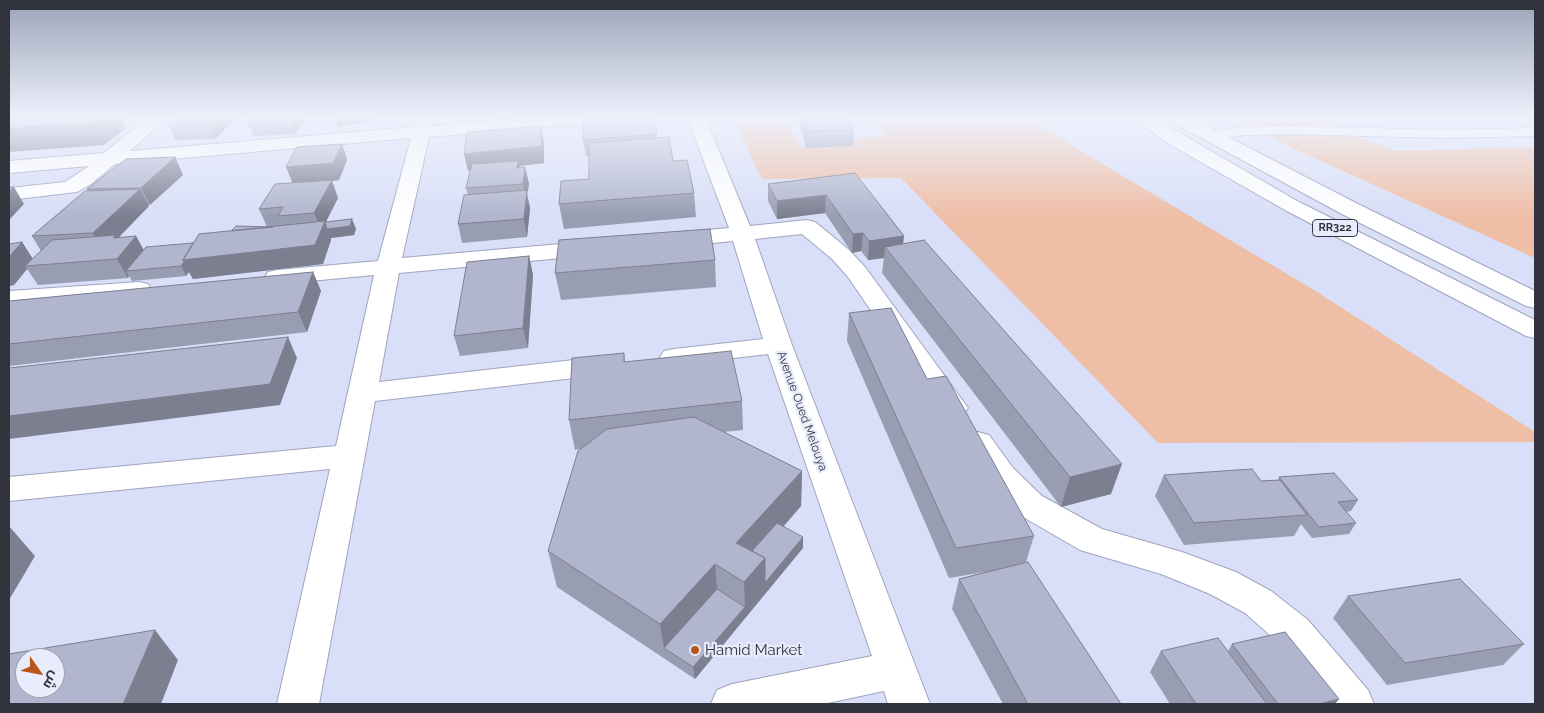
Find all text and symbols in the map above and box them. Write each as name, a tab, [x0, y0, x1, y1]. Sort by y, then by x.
road number: RR322	[1312, 220, 1358, 237]
street label: Avenue Oued Melouya	[774, 349, 830, 473]
place label: Hamid Market	[705, 641, 802, 659]
marker: Hamid Market	[689, 644, 701, 656]
north arrow	[15, 648, 65, 698]
text: ش	[40, 669, 63, 693]

